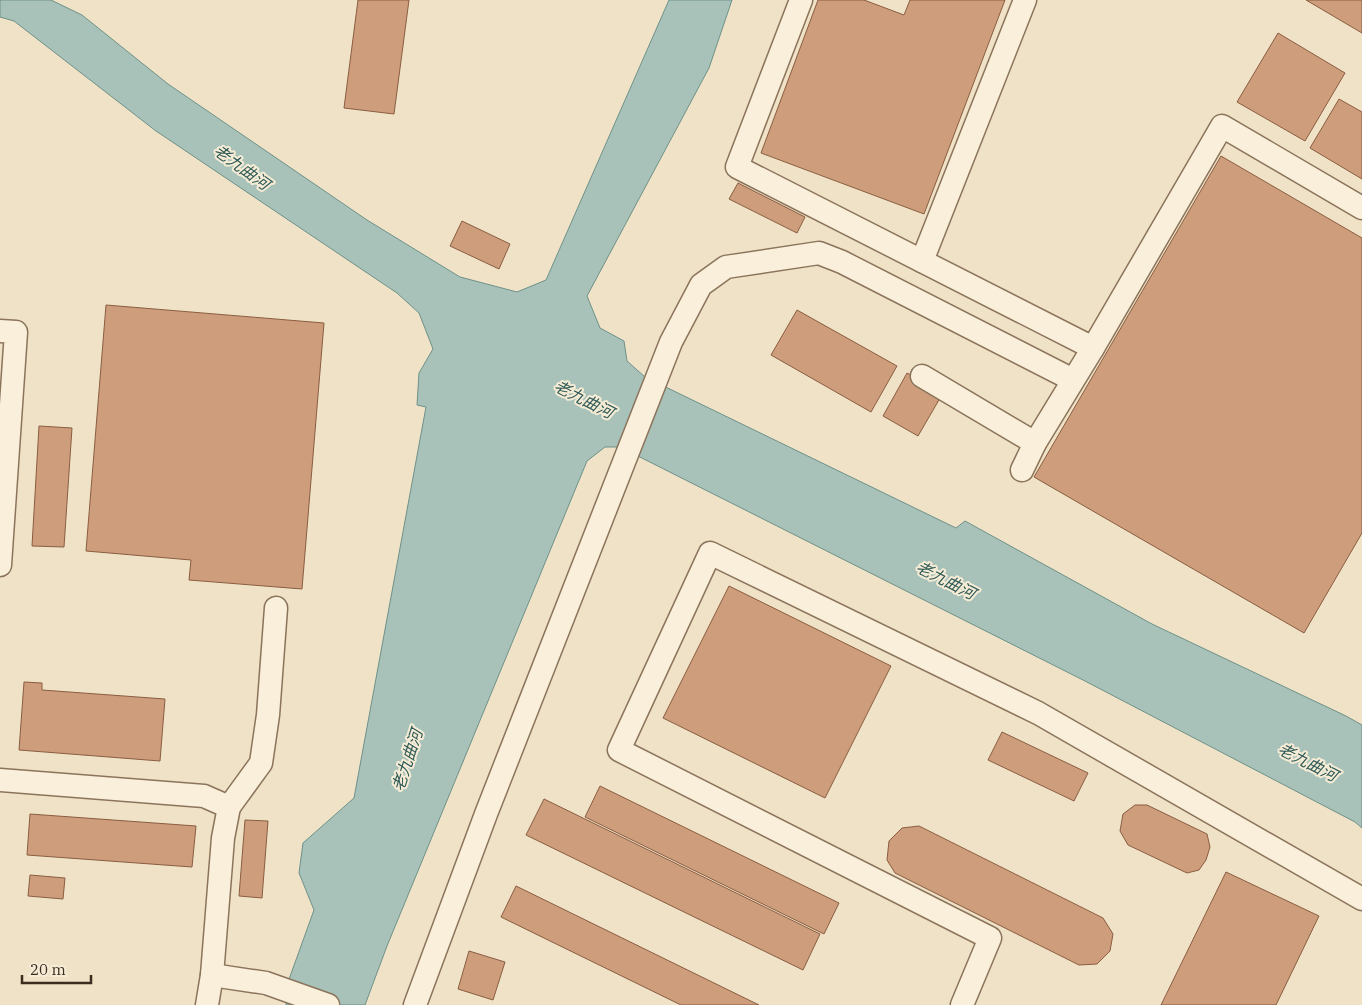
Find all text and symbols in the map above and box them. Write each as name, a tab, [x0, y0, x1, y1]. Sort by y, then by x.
water label: 老九曲河	[210, 140, 276, 196]
water label: 老九曲河	[551, 376, 620, 424]
water label: 老九曲河	[913, 557, 982, 605]
water label: 老九曲河	[388, 724, 427, 794]
water label: 老九曲河	[1275, 739, 1344, 787]
scale bar	[22, 952, 91, 984]
text: 20 m	[30, 960, 66, 979]

